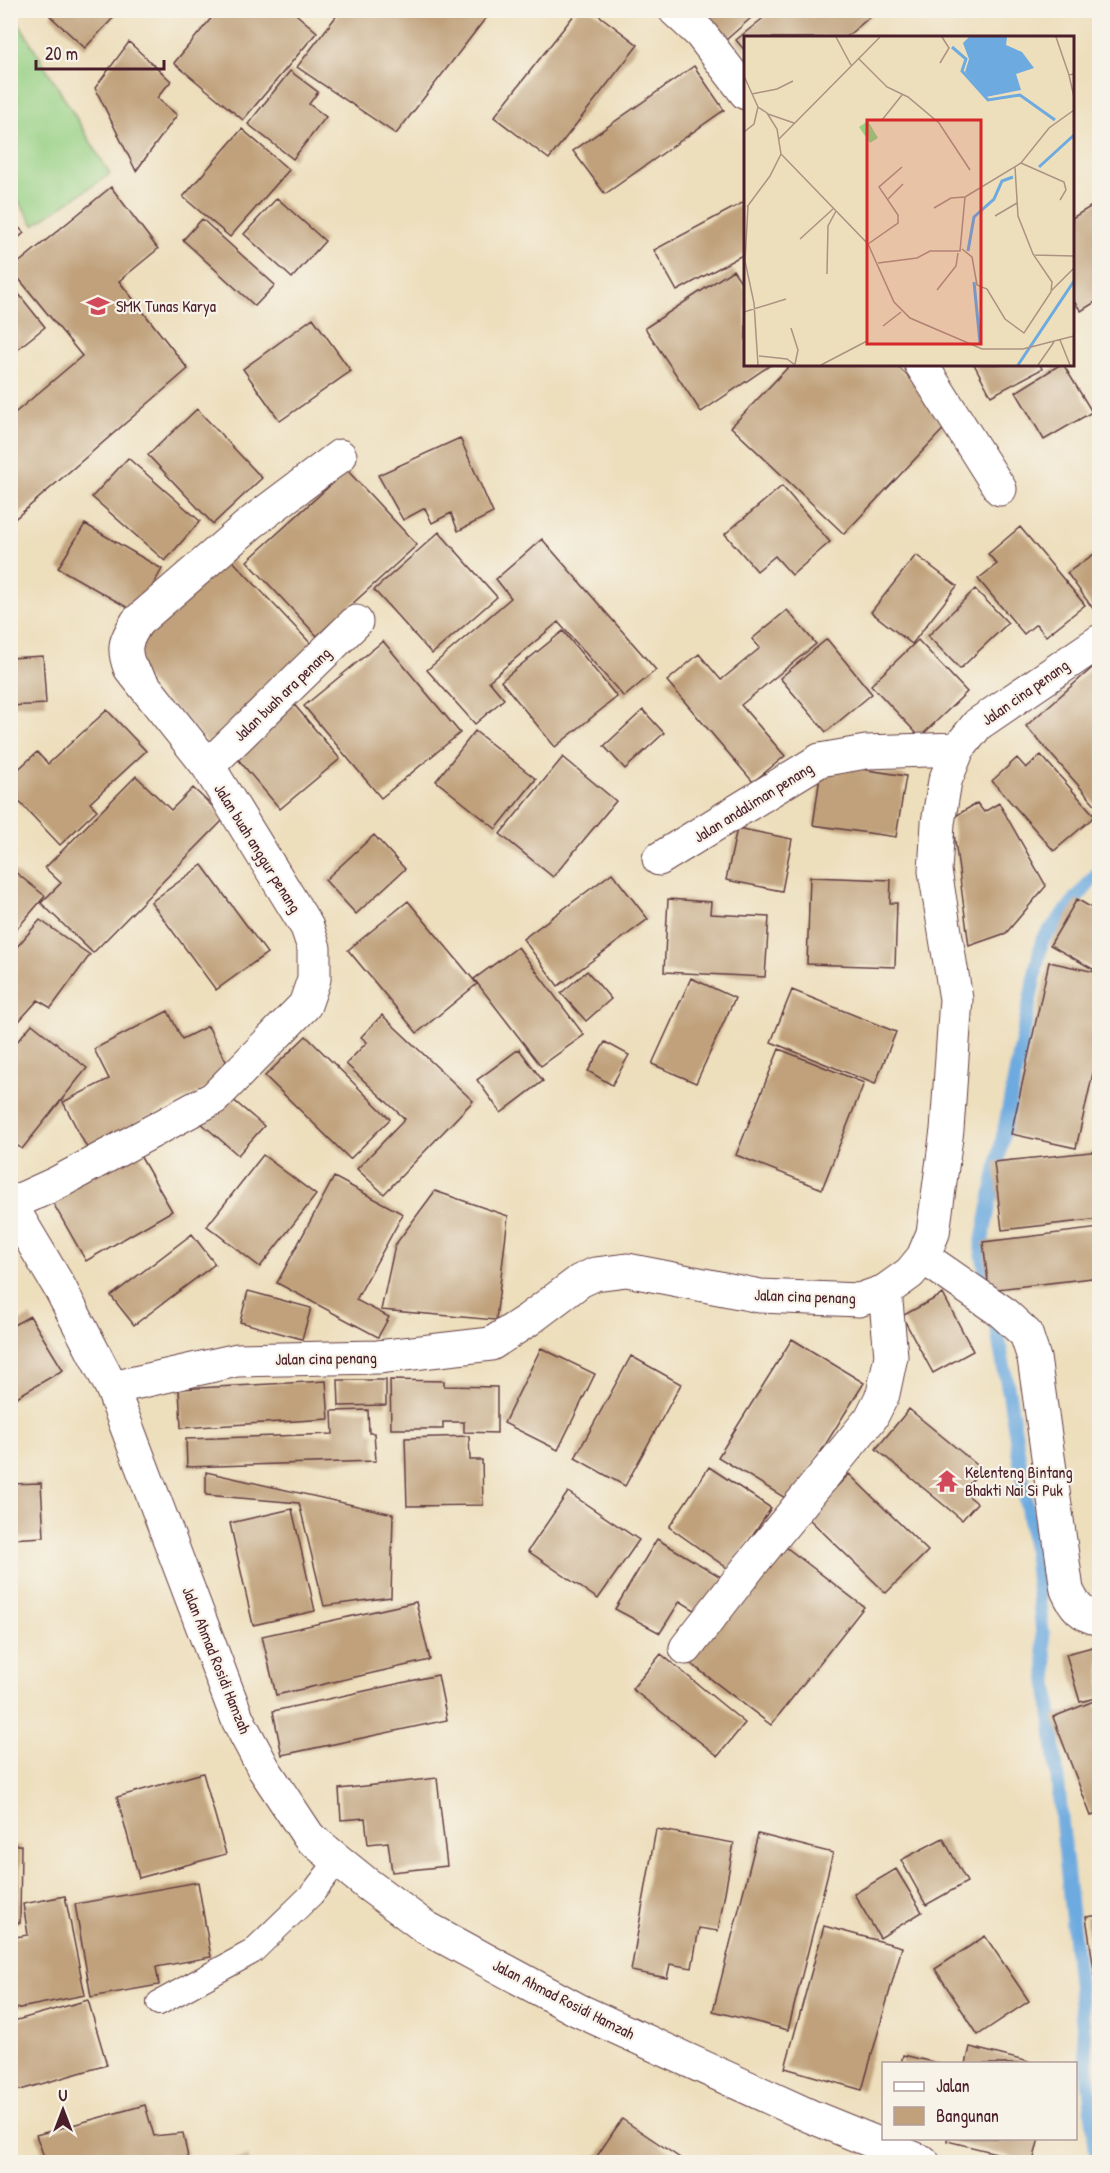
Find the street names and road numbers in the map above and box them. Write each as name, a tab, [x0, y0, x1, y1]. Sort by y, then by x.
street label: Jalan buah ara penang	[229, 642, 335, 746]
street label: Jalan cina penang	[977, 654, 1073, 730]
street label: Jalan andaliman penang	[689, 756, 817, 848]
street label: Jalan buah anggur penang	[209, 779, 307, 917]
street label: Jalan cina penang	[754, 1283, 856, 1309]
street label: Jalan cina penang	[275, 1346, 377, 1370]
street label: Jalan Ahmad Rosidi Hamzah	[177, 1583, 257, 1737]
street label: Jalan Ahmad Rosidi Hamzah	[489, 1954, 639, 2044]

